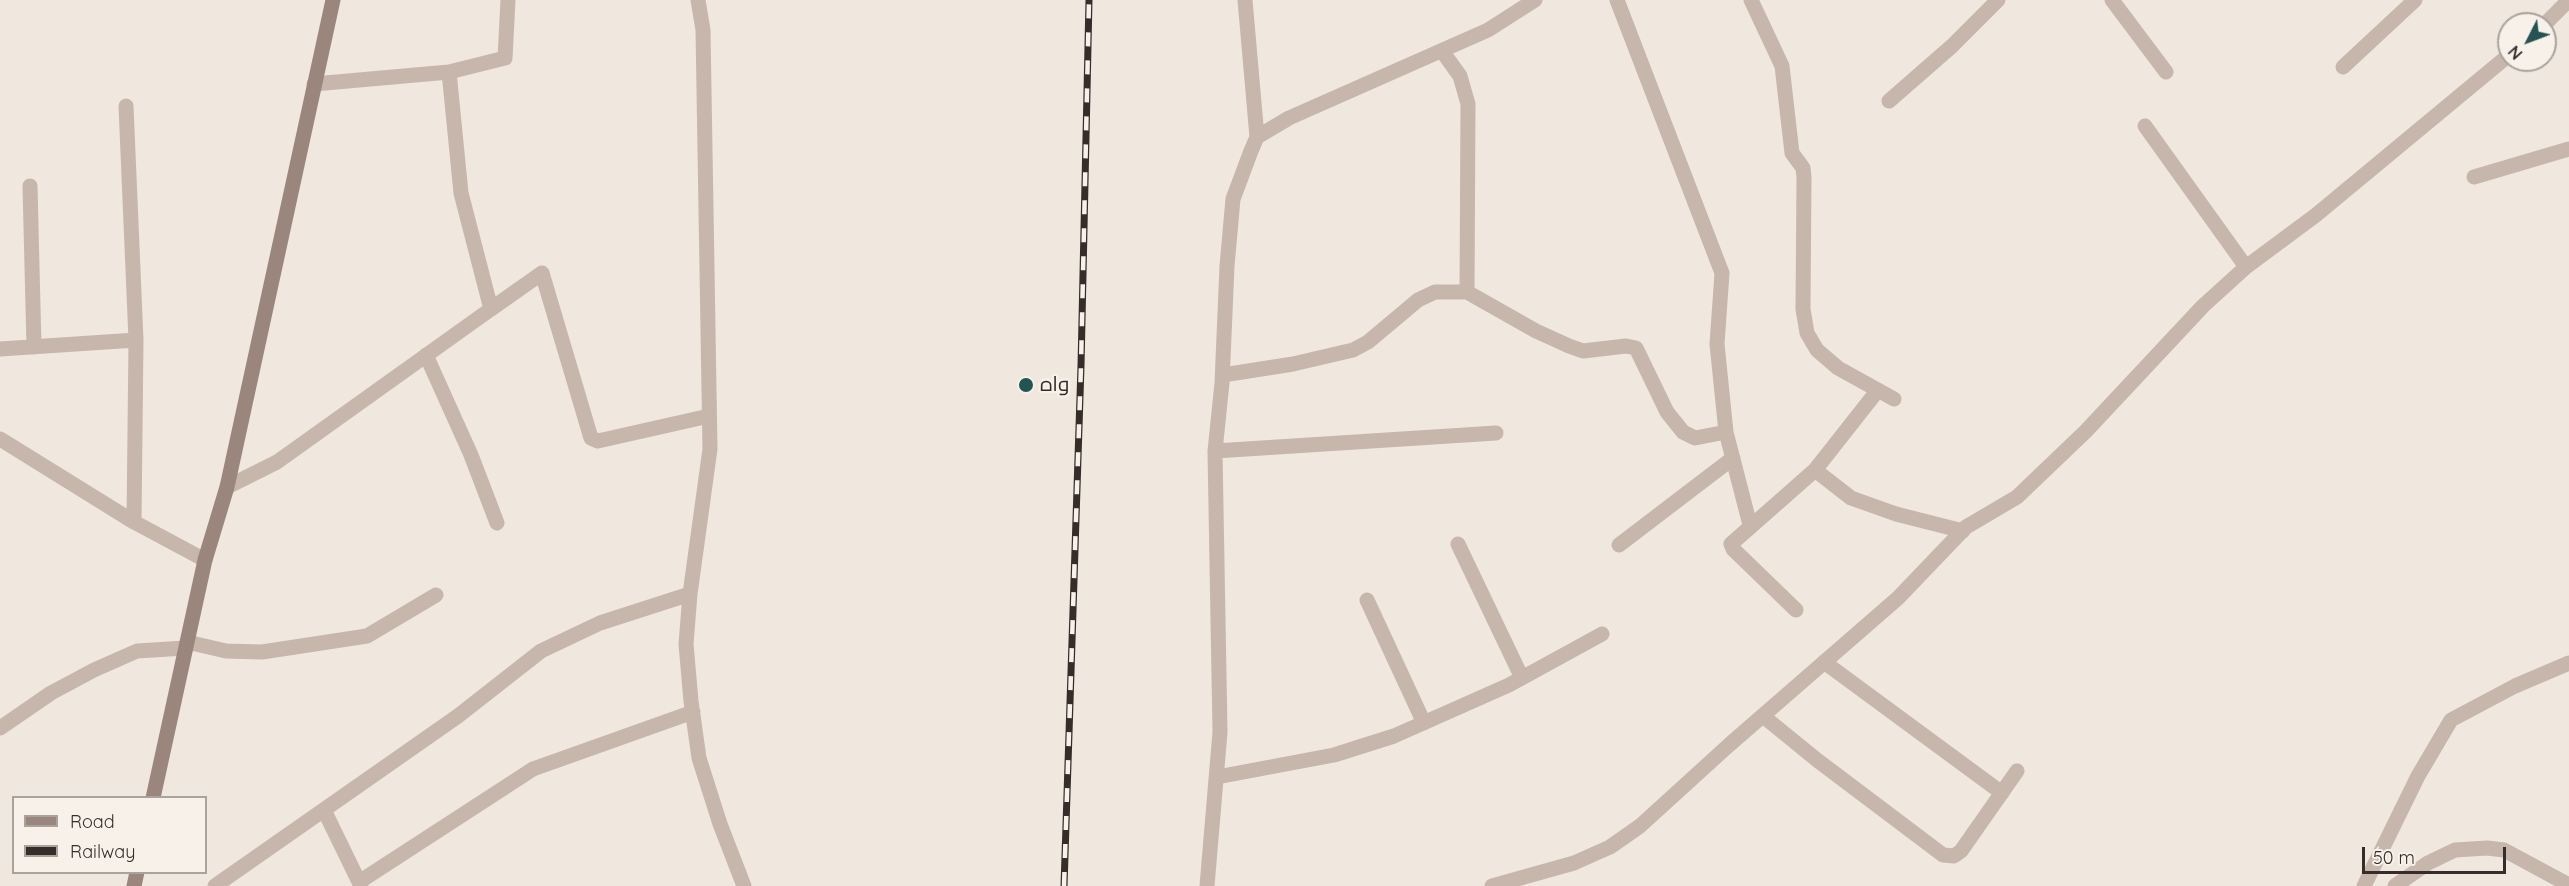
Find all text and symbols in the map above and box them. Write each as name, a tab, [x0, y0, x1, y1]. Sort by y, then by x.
north arrow	[2497, 12, 2557, 72]
text: N	[2504, 42, 2526, 64]
place label: واہ	[1040, 372, 1069, 398]
marker: واہ	[1017, 376, 1035, 394]
legend	[12, 796, 207, 874]
text: Road	[70, 810, 115, 833]
scale bar	[2365, 835, 2509, 873]
text: Railway	[70, 840, 136, 863]
text: 50 m	[2373, 846, 2415, 869]

